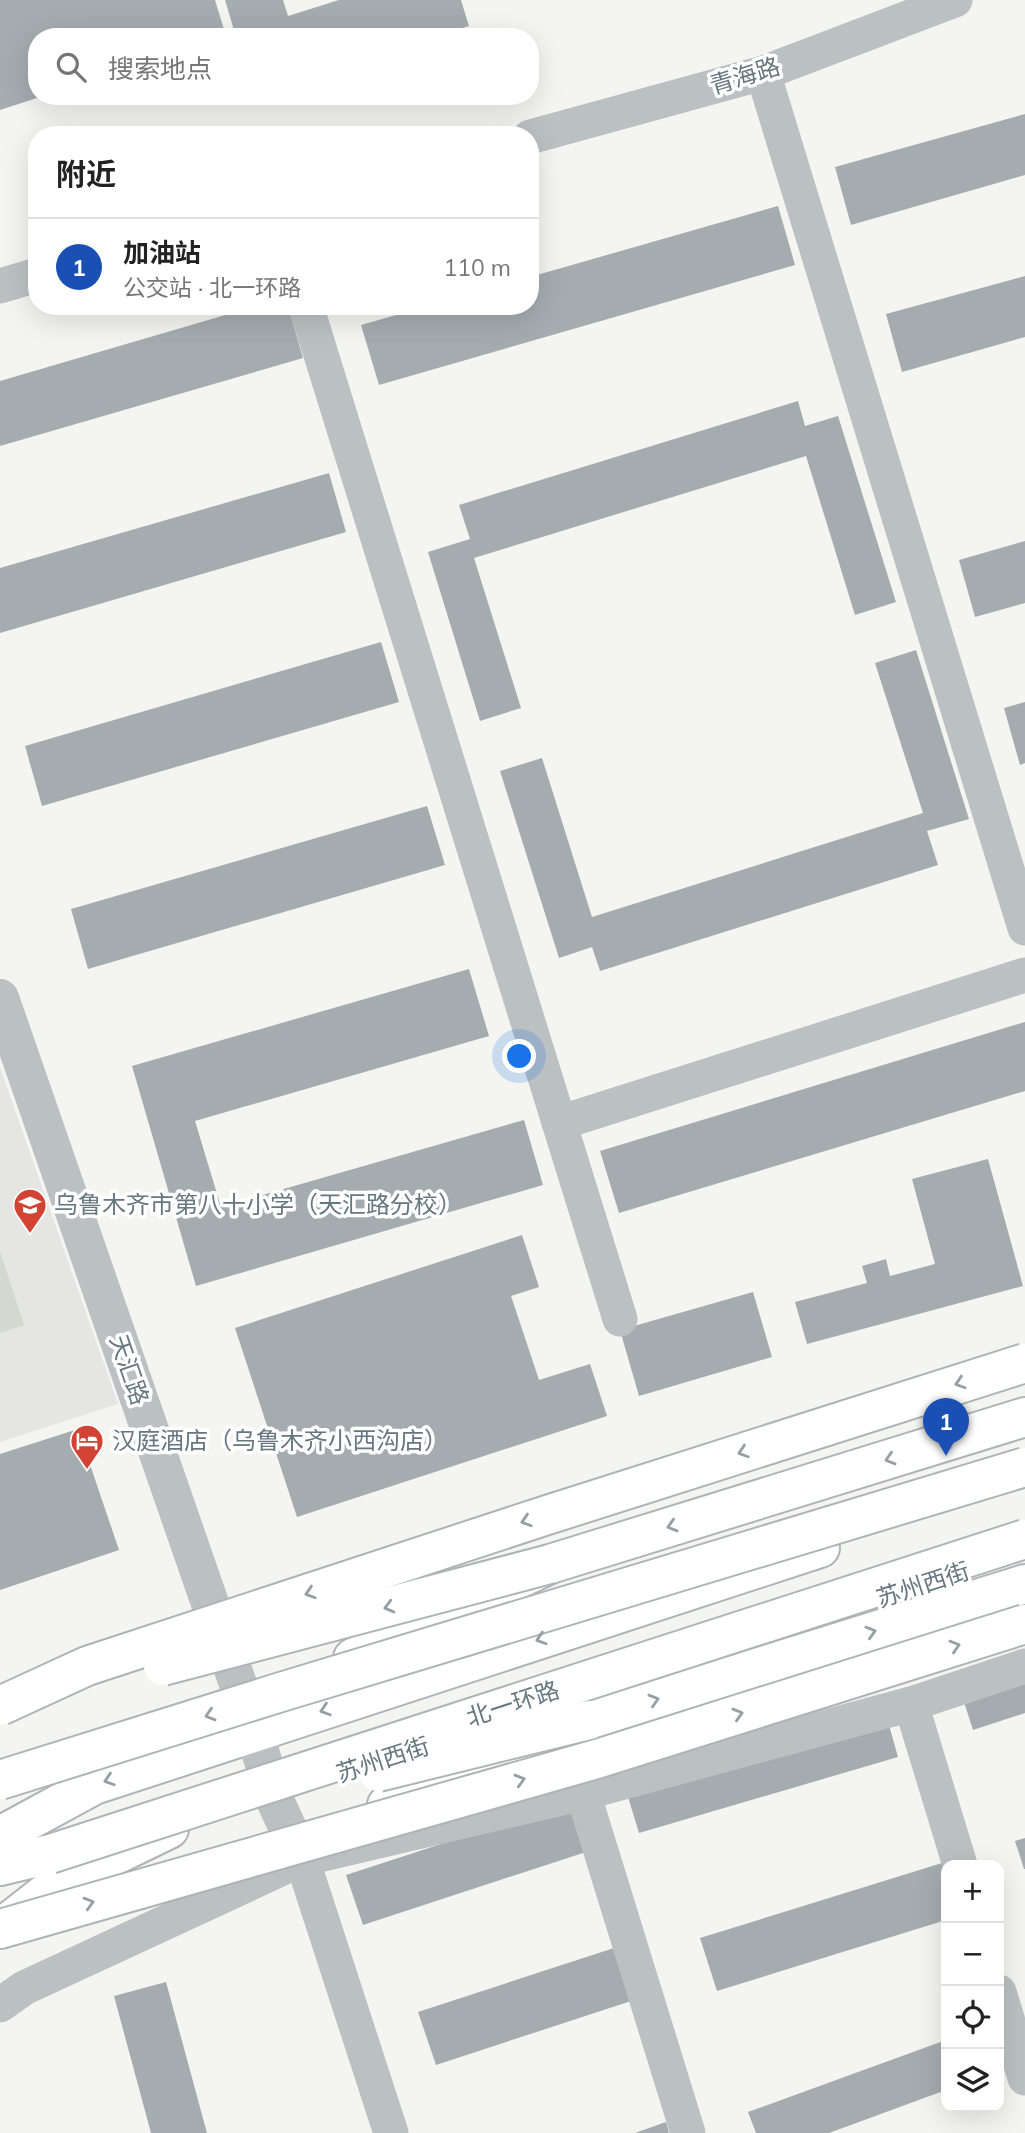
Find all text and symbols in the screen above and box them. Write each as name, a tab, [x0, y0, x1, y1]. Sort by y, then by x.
search box	[28, 28, 539, 105]
icon: search	[52, 48, 90, 86]
street label: 青海路	[706, 50, 784, 100]
text: 搜索地点	[108, 52, 212, 85]
text: 附近	[56, 155, 116, 193]
text: 加油站	[123, 236, 201, 269]
text: 1	[72, 253, 86, 282]
text: 110 m	[443, 253, 511, 282]
text: 公交站 · 北一环路	[123, 273, 301, 302]
your location	[502, 1039, 536, 1073]
school or university icon: 乌鲁木齐市第八十小学（天汇路分校）	[11, 1186, 49, 1235]
place label: 乌鲁木齐市第八十小学（天汇路分校）	[54, 1189, 462, 1219]
street label: 天汇路	[104, 1331, 156, 1409]
one-way arrow	[954, 1375, 966, 1390]
pin: 1	[923, 1398, 969, 1456]
hotel icon: 汉庭酒店（乌鲁木齐小西沟店）	[68, 1422, 106, 1471]
place label: 汉庭酒店（乌鲁木齐小西沟店）	[112, 1425, 448, 1455]
one-way arrow	[737, 1444, 749, 1459]
one-way arrow	[884, 1451, 896, 1466]
one-way arrow	[521, 1513, 533, 1528]
one-way arrow	[667, 1518, 679, 1533]
street label: 苏州西街	[872, 1555, 973, 1613]
one-way arrow	[305, 1584, 317, 1599]
one-way arrow	[383, 1598, 395, 1613]
one-way arrow	[864, 1626, 877, 1640]
one-way arrow	[536, 1631, 548, 1646]
one-way arrow	[948, 1640, 960, 1655]
street label: 北一环路	[462, 1674, 563, 1732]
one-way arrow	[647, 1693, 659, 1708]
one-way arrow	[319, 1702, 331, 1717]
one-way arrow	[204, 1706, 216, 1721]
one-way arrow	[731, 1708, 743, 1723]
street label: 苏州西街	[332, 1730, 433, 1788]
one-way arrow	[103, 1772, 115, 1787]
one-way arrow	[514, 1774, 526, 1789]
map controls	[941, 1860, 1004, 2112]
button: +	[941, 1860, 1004, 1923]
one-way arrow	[83, 1897, 95, 1911]
button: −	[941, 1923, 1004, 1986]
button: locate	[941, 1986, 1004, 2049]
button: layers	[941, 2049, 1004, 2112]

